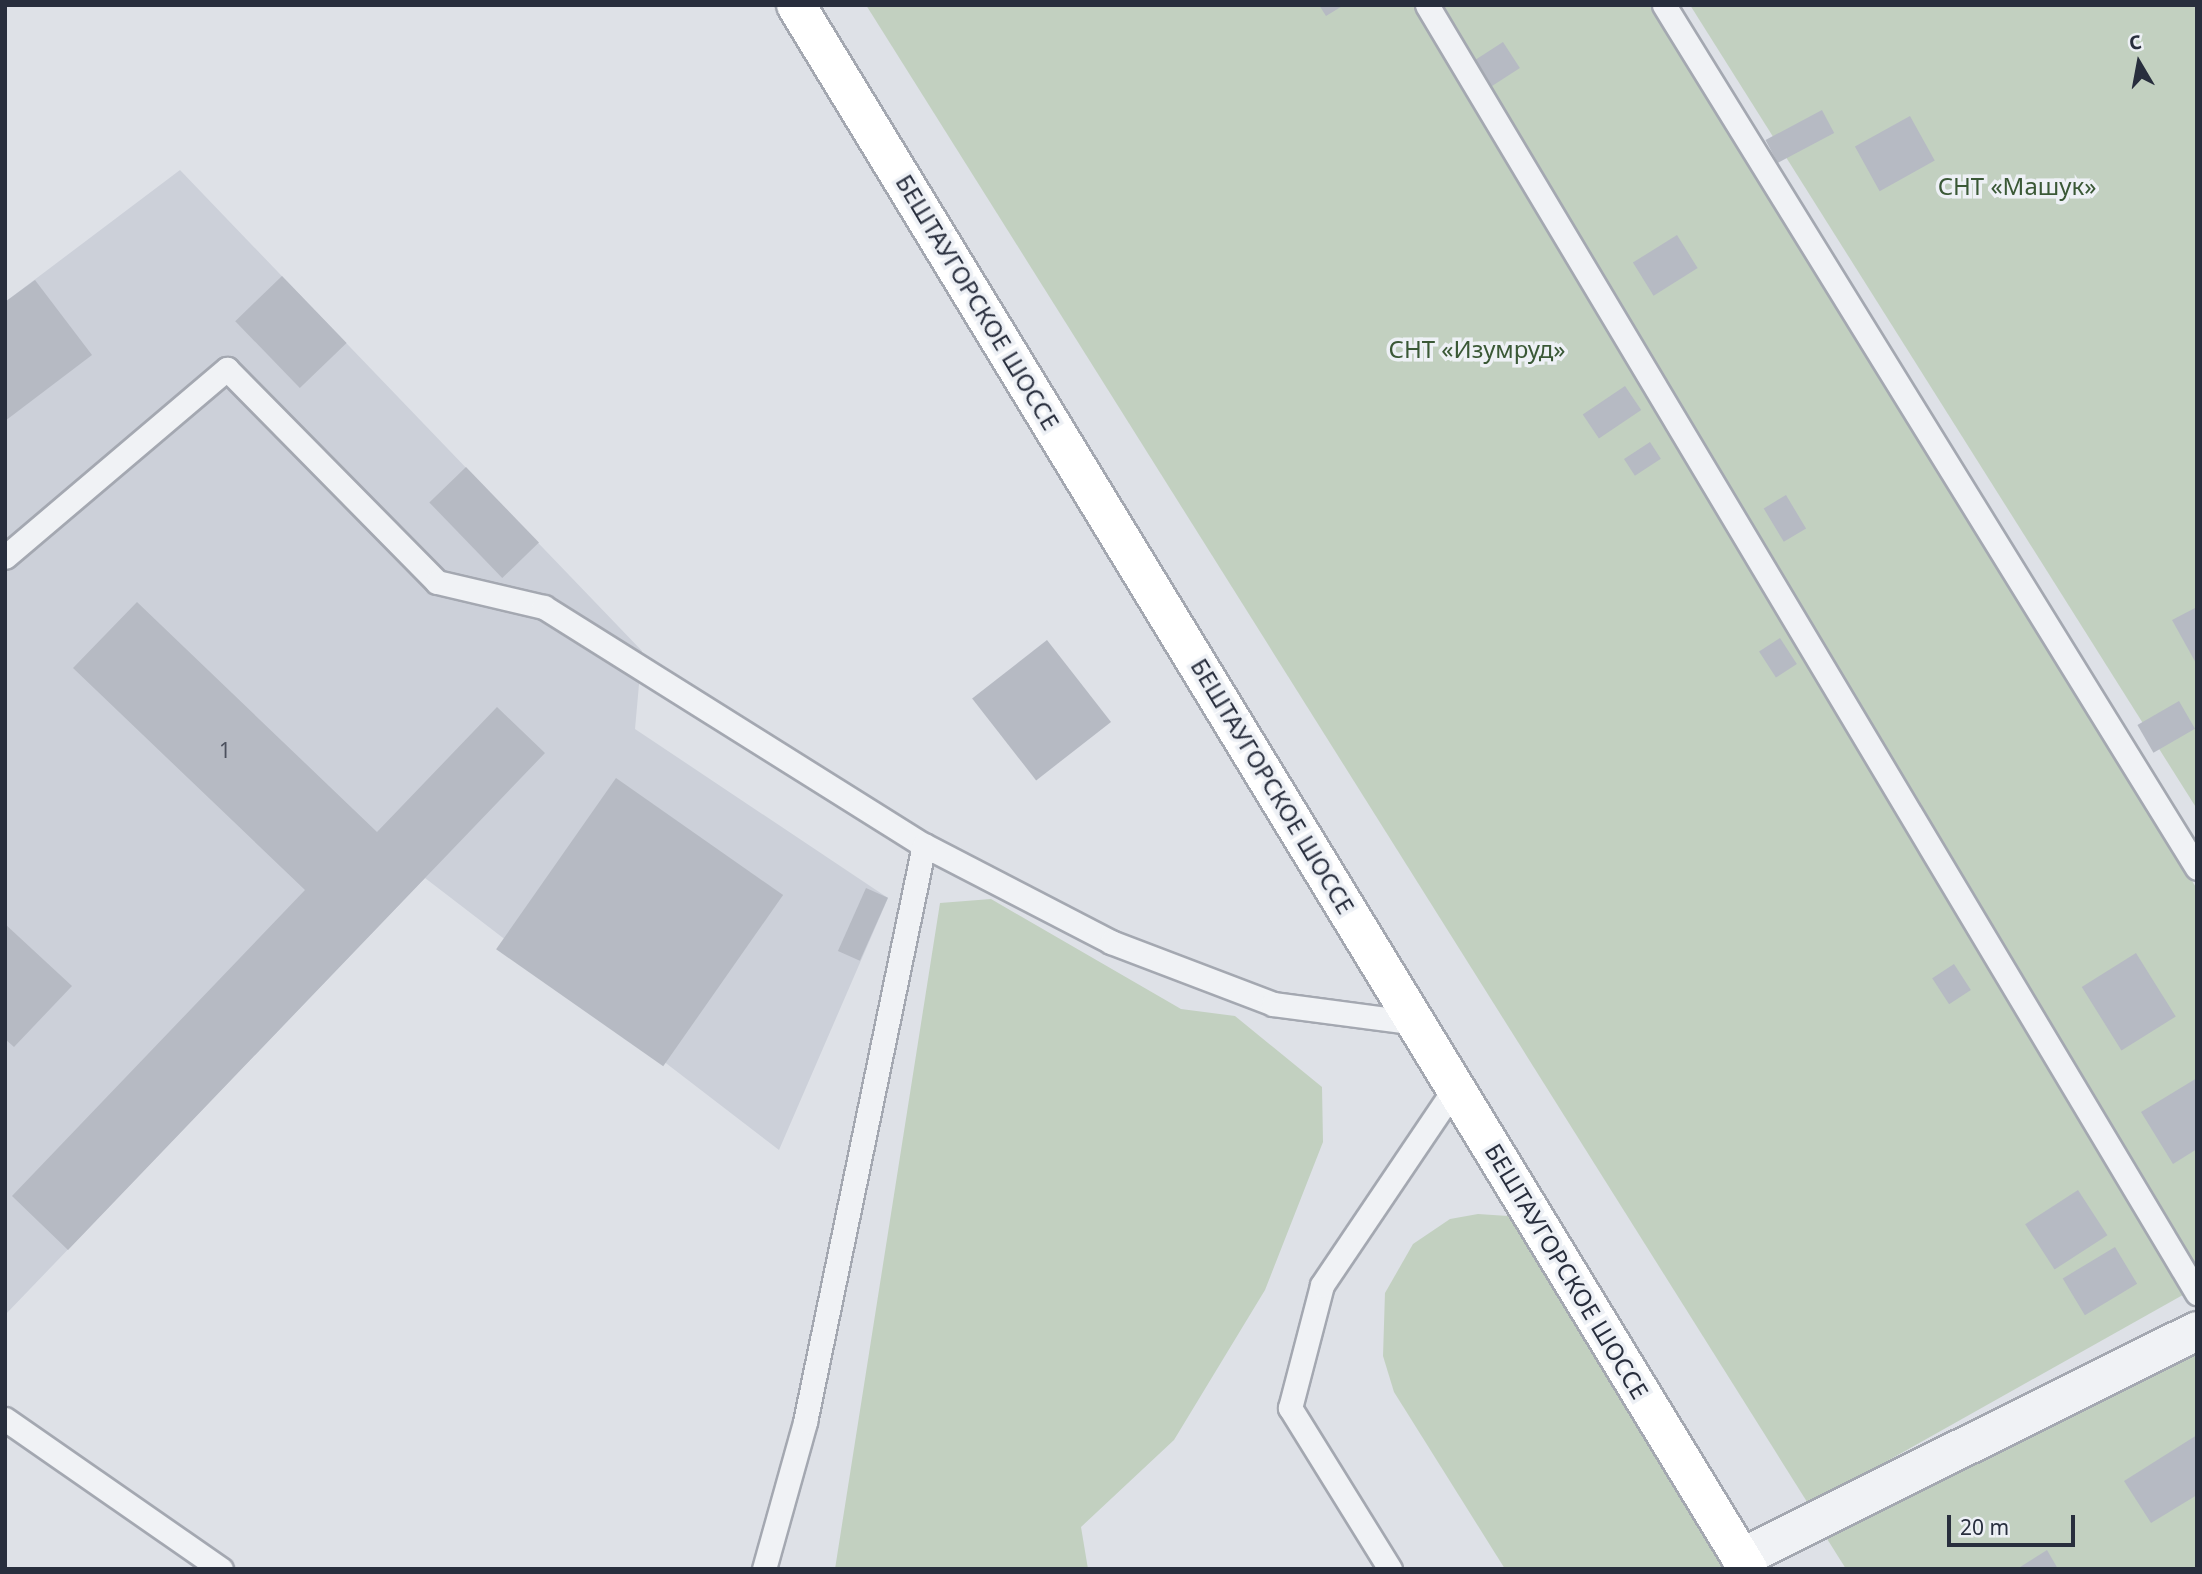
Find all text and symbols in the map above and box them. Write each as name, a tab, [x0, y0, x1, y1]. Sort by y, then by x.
north arrow	[2104, 28, 2174, 98]
text: С	[2127, 28, 2144, 56]
street label: БЕШТАУГОРСКОЕ ШОССЕ	[890, 169, 1066, 435]
park label: СНТ «Машук»	[1938, 172, 2096, 200]
park label: СНТ «Изумруд»	[1389, 335, 1565, 363]
street label: БЕШТАУГОРСКОЕ ШОССЕ	[1185, 653, 1361, 919]
house number: 1	[219, 737, 231, 763]
street label: БЕШТАУГОРСКОЕ ШОССЕ	[1479, 1138, 1655, 1404]
scale bar	[1950, 1500, 2078, 1544]
text: 20 m	[1960, 1513, 2009, 1541]

